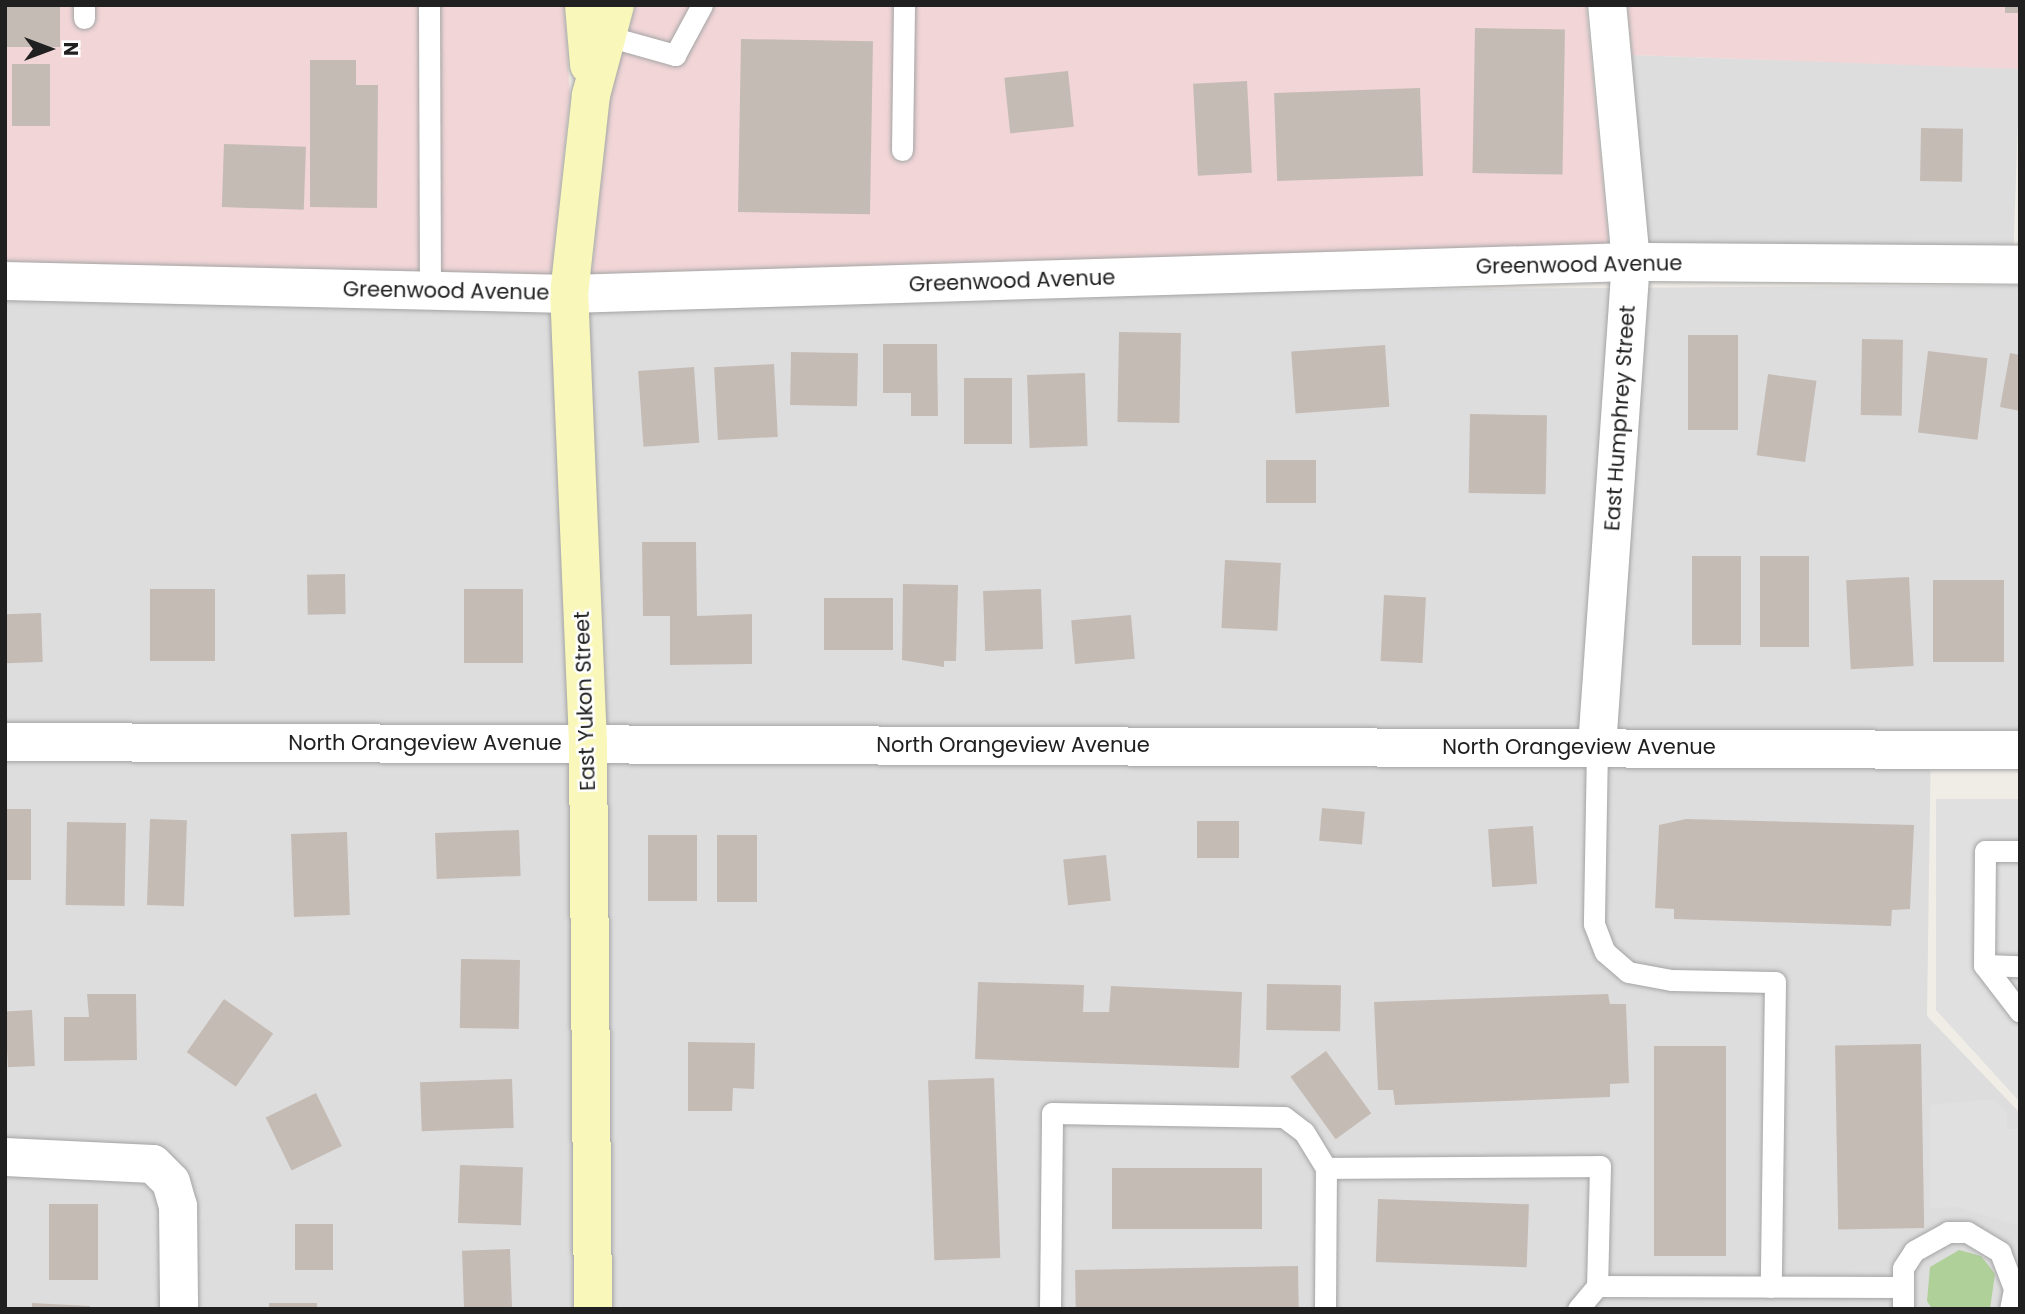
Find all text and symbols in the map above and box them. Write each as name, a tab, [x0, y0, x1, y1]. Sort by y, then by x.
north arrow	[14, 14, 84, 84]
text: N	[57, 42, 84, 56]
street label: Greenwood Avenue	[1476, 251, 1682, 279]
street label: Greenwood Avenue	[908, 265, 1116, 297]
street label: Greenwood Avenue	[343, 277, 549, 305]
street label: East Humphrey Street	[1600, 304, 1640, 532]
street label: East Yukon Street	[569, 611, 601, 791]
street label: North Orangeview Avenue	[288, 730, 562, 756]
street label: North Orangeview Avenue	[876, 732, 1150, 758]
street label: North Orangeview Avenue	[1442, 734, 1716, 760]

